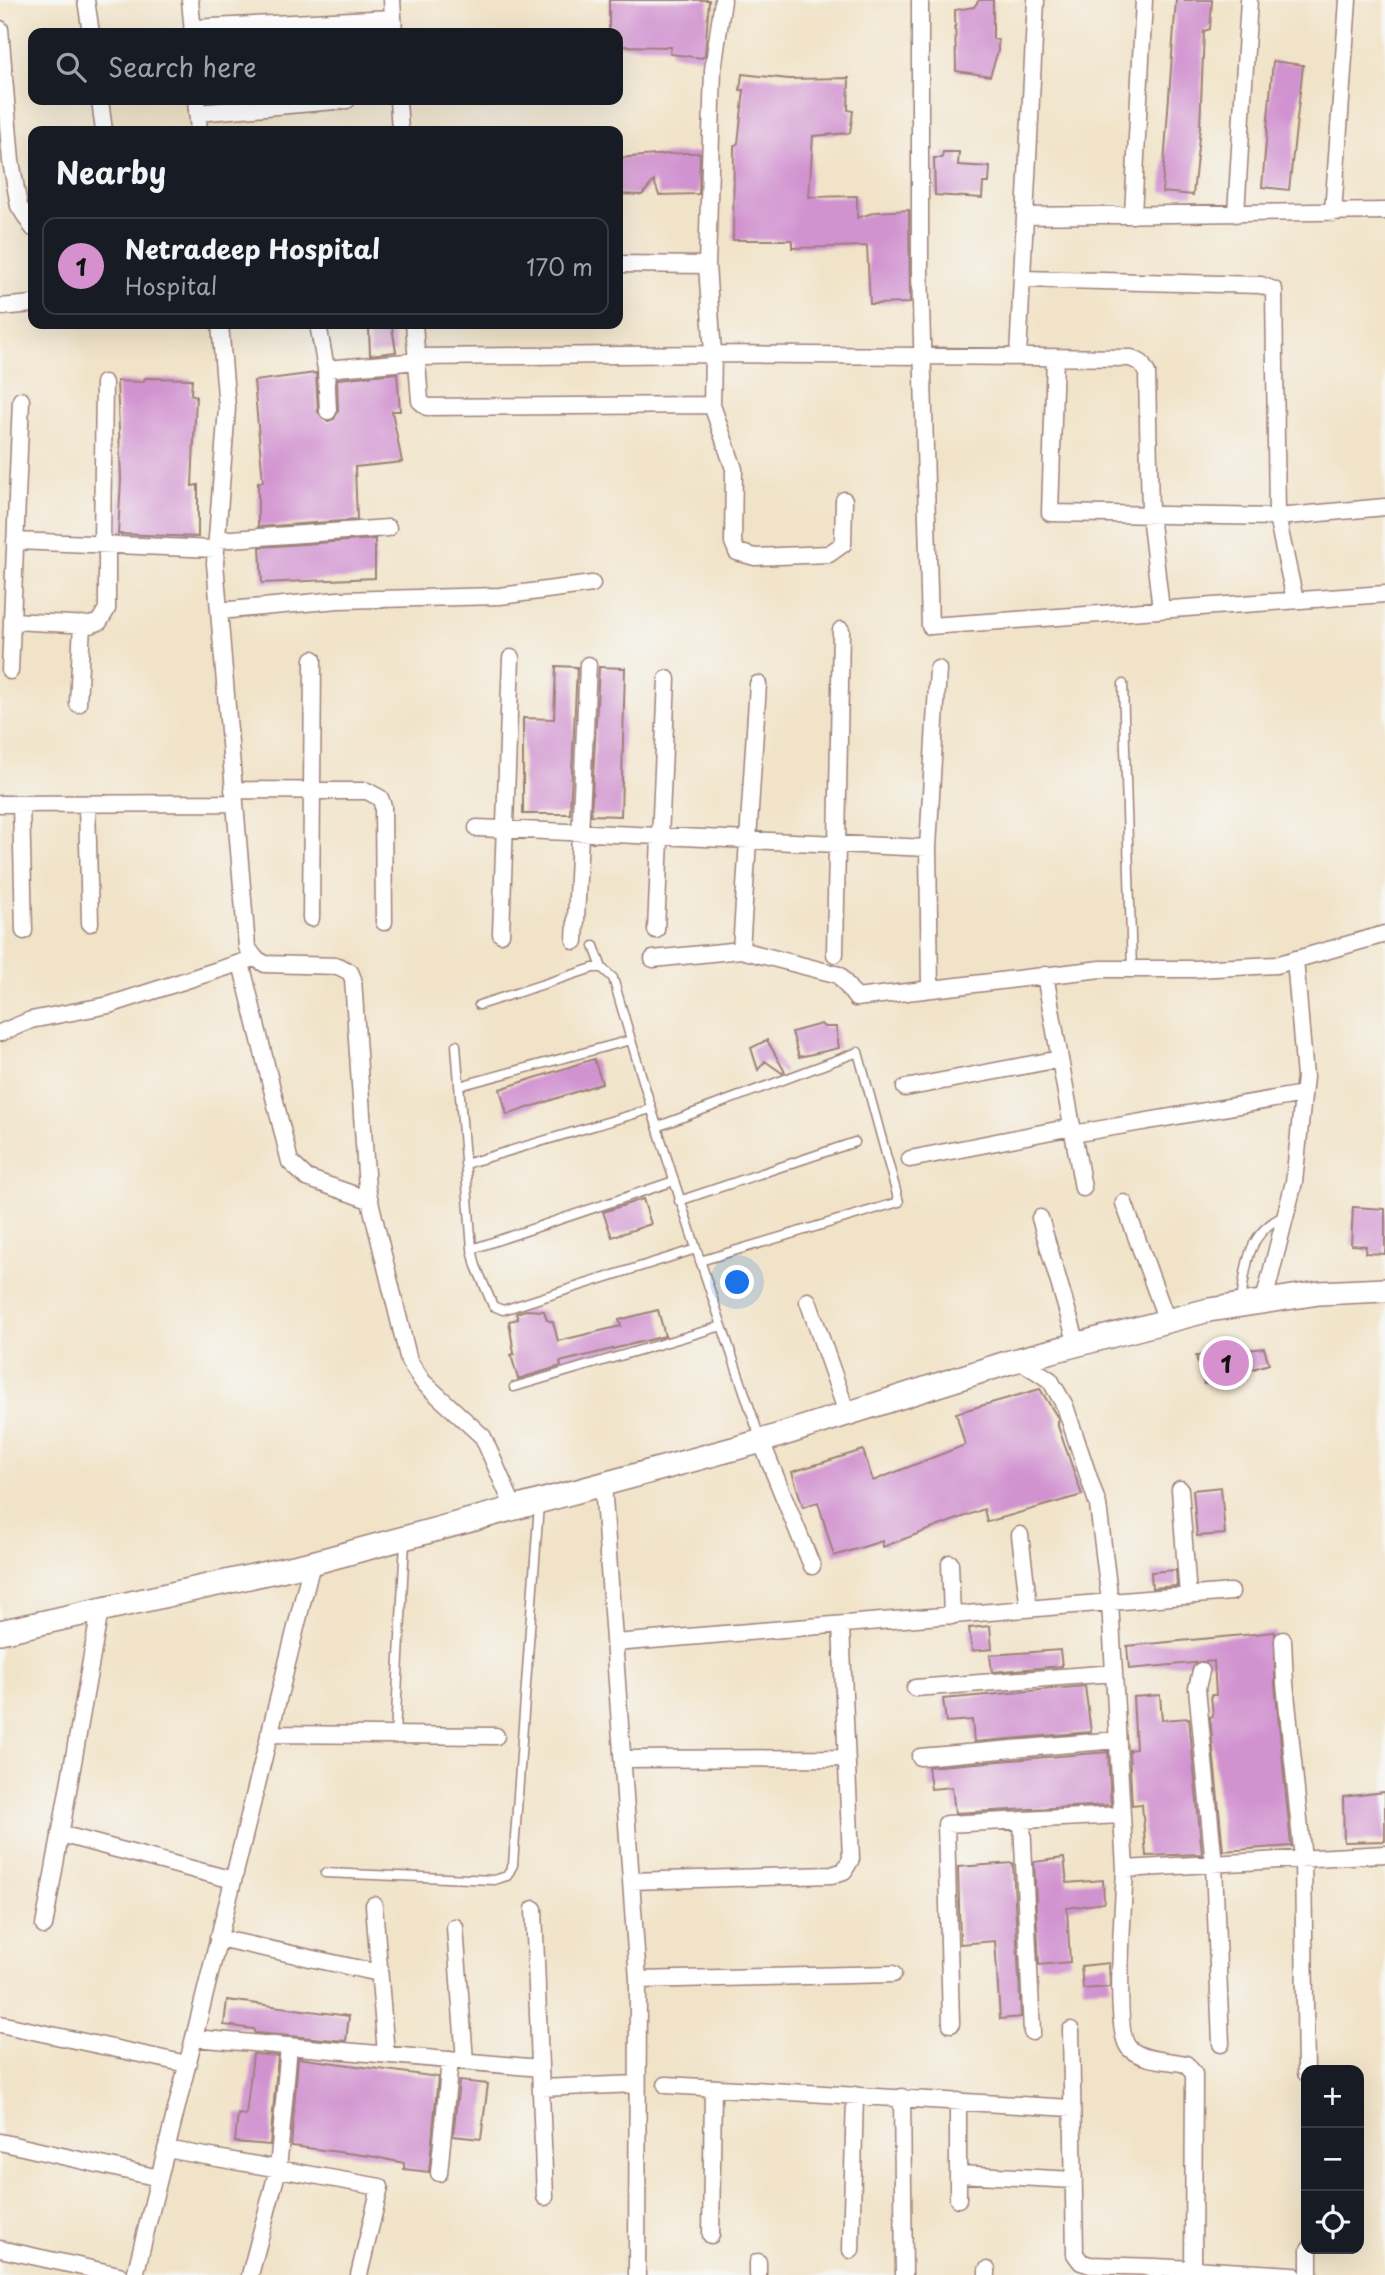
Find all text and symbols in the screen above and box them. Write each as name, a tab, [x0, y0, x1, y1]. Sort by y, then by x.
search box	[28, 28, 623, 105]
text: Search here	[108, 47, 257, 86]
icon: search	[52, 48, 90, 86]
text: Nearby	[56, 149, 166, 194]
text: Netradeep Hospital	[125, 229, 380, 268]
text: 1	[76, 249, 87, 284]
text: 170 m	[526, 249, 593, 284]
text: Hospital	[125, 268, 217, 303]
your location	[720, 1265, 754, 1299]
pin: 1	[1203, 1337, 1249, 1389]
map controls	[1301, 2065, 1364, 2254]
button: +	[1301, 2065, 1364, 2128]
button: −	[1301, 2128, 1364, 2191]
button: locate	[1301, 2191, 1364, 2254]

